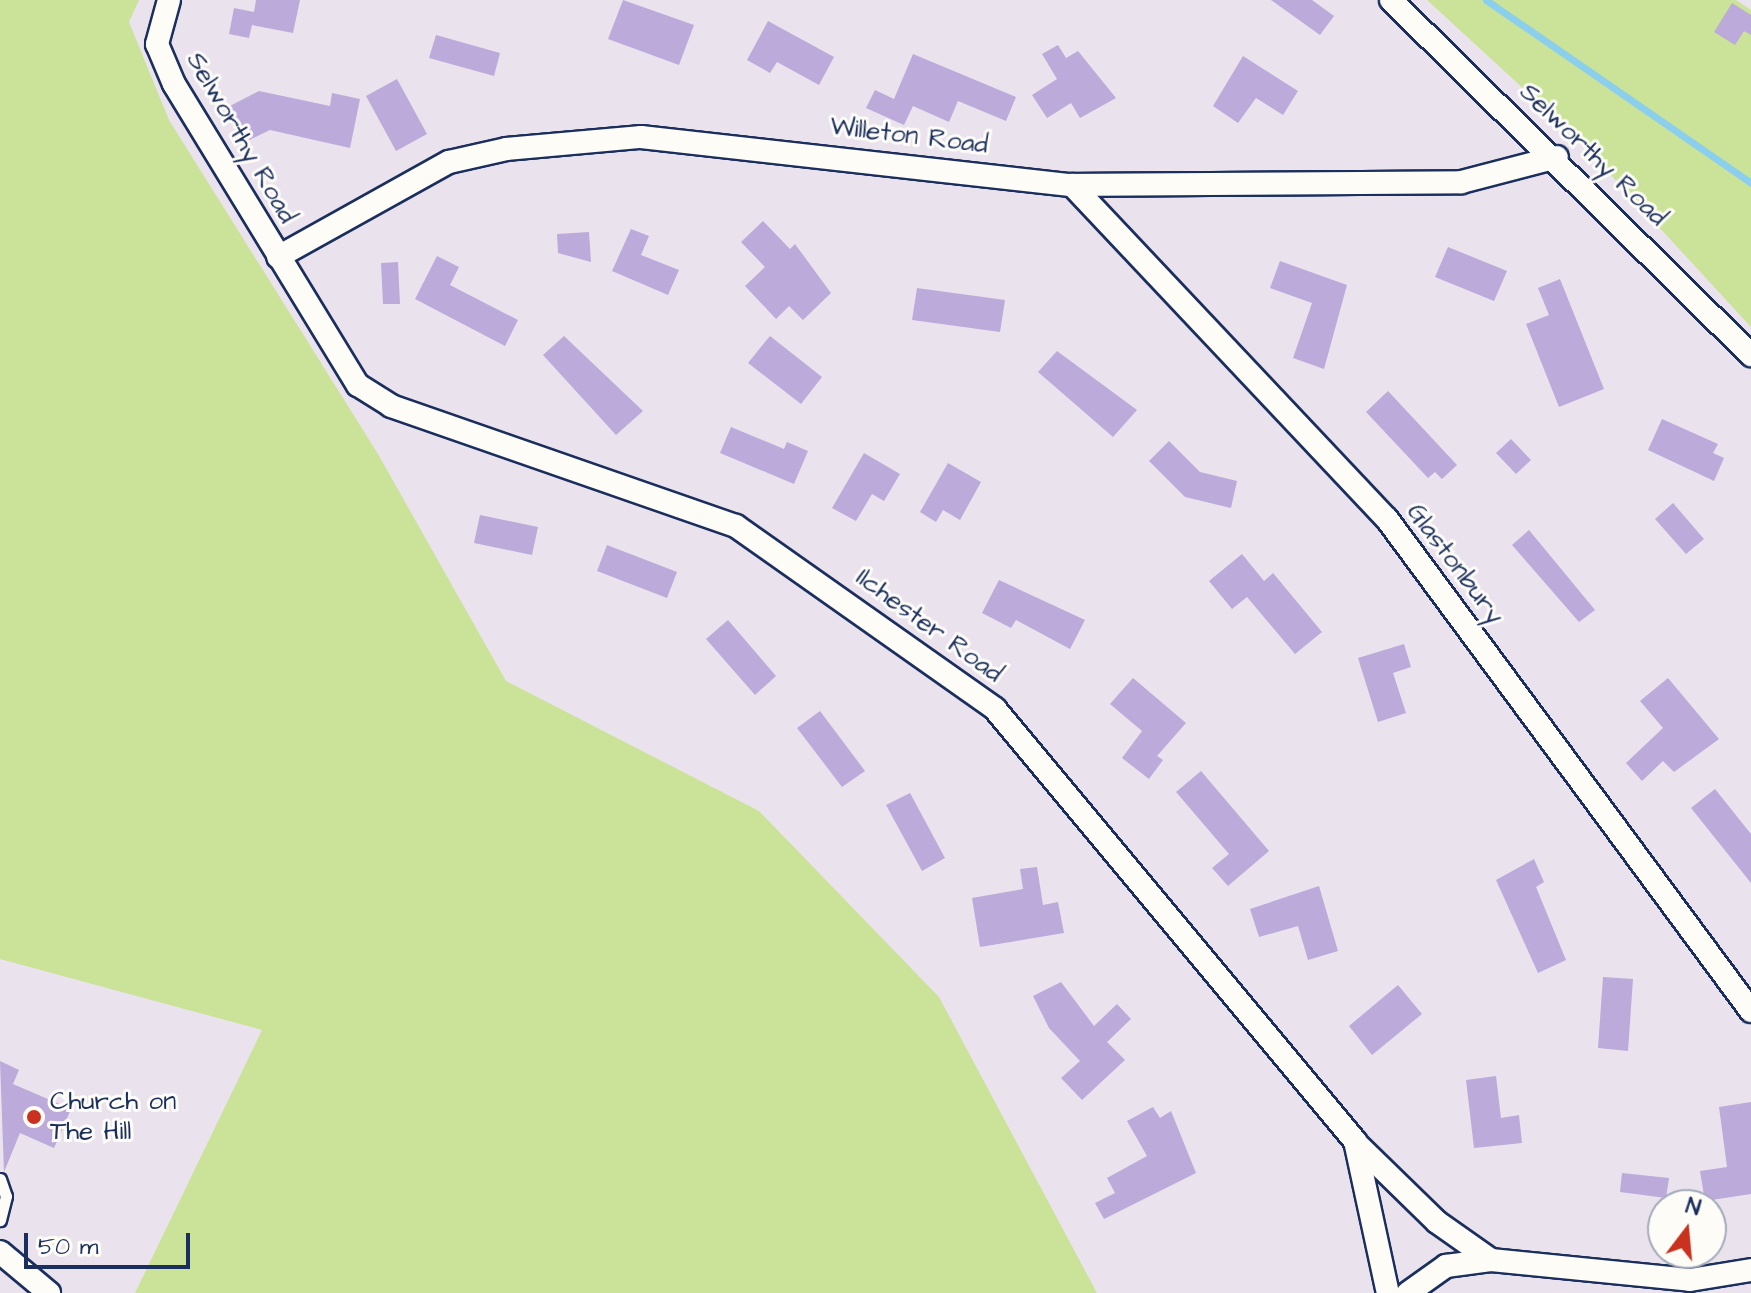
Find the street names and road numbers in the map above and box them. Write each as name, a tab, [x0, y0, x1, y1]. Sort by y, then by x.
street label: Selworthy Road	[179, 47, 303, 229]
street label: Selworthy Road	[1513, 77, 1673, 233]
street label: Willeton Road	[828, 111, 990, 161]
street label: Glastonbury	[1400, 498, 1510, 630]
street label: Ilchester Road	[850, 562, 1008, 690]

